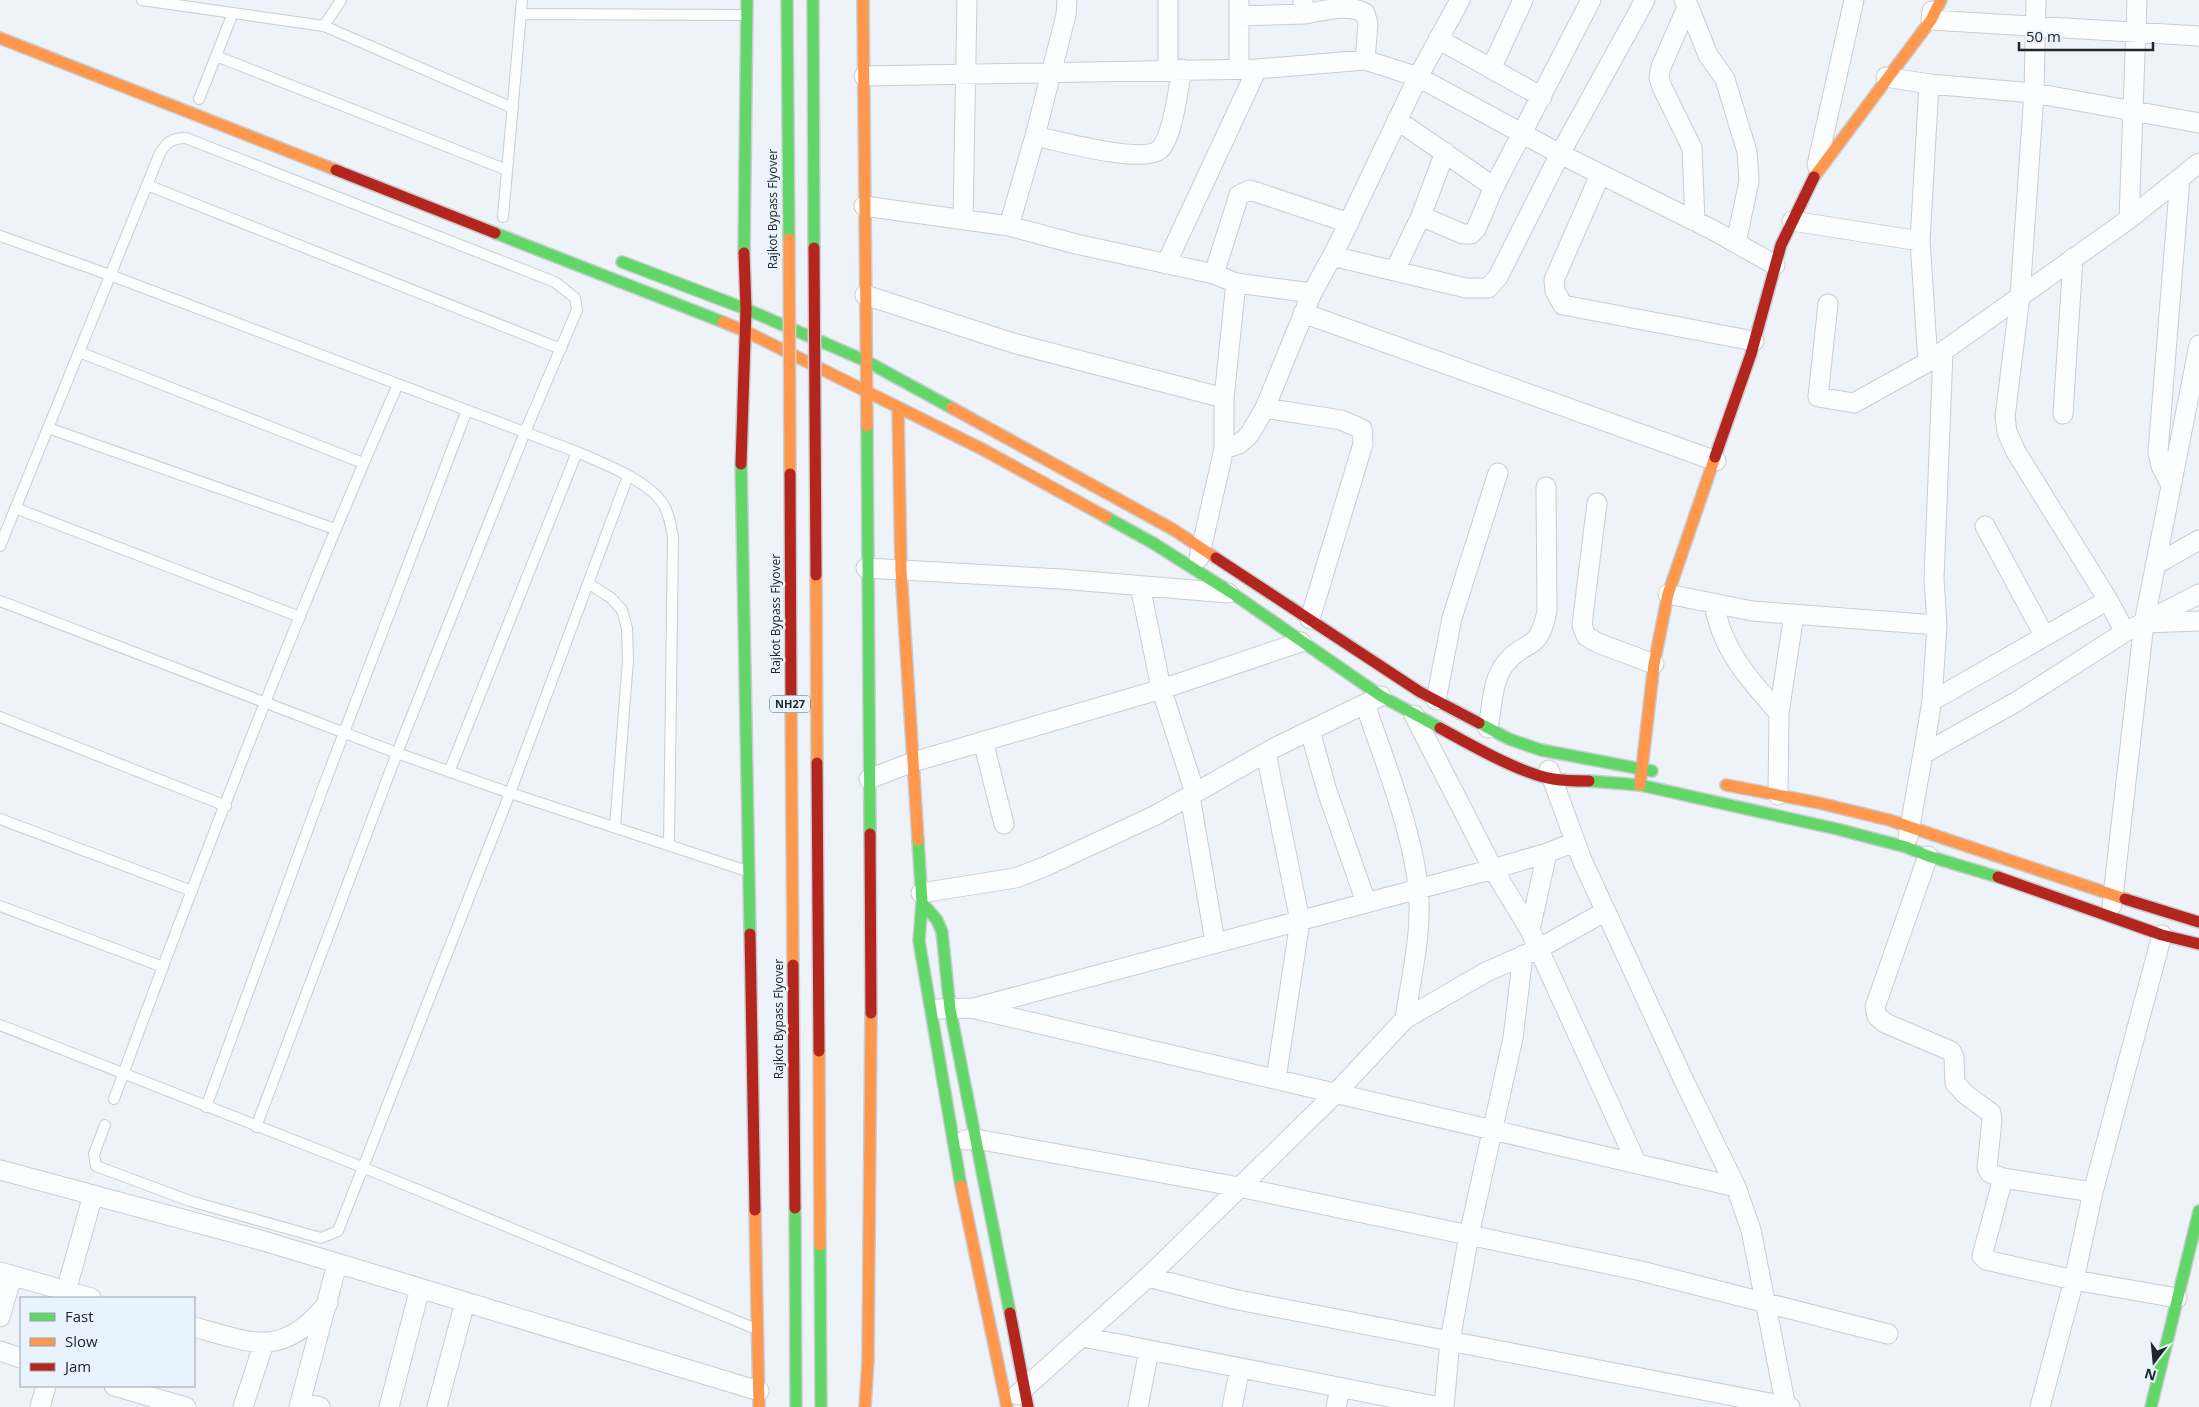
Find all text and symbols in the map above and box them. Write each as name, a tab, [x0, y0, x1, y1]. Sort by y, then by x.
scale bar	[2019, 20, 2153, 52]
text: 50 m	[2026, 26, 2061, 46]
street label: Rajkot Bypass Flyover	[764, 149, 781, 269]
street label: Rajkot Bypass Flyover	[767, 554, 784, 674]
road number: NH27	[770, 696, 810, 712]
street label: Rajkot Bypass Flyover	[770, 959, 787, 1079]
legend	[20, 1297, 195, 1387]
text: Fast	[65, 1306, 94, 1326]
text: Slow	[65, 1331, 98, 1351]
north arrow	[2129, 1337, 2179, 1387]
text: Jam	[63, 1356, 91, 1376]
text: N	[2142, 1364, 2158, 1386]

